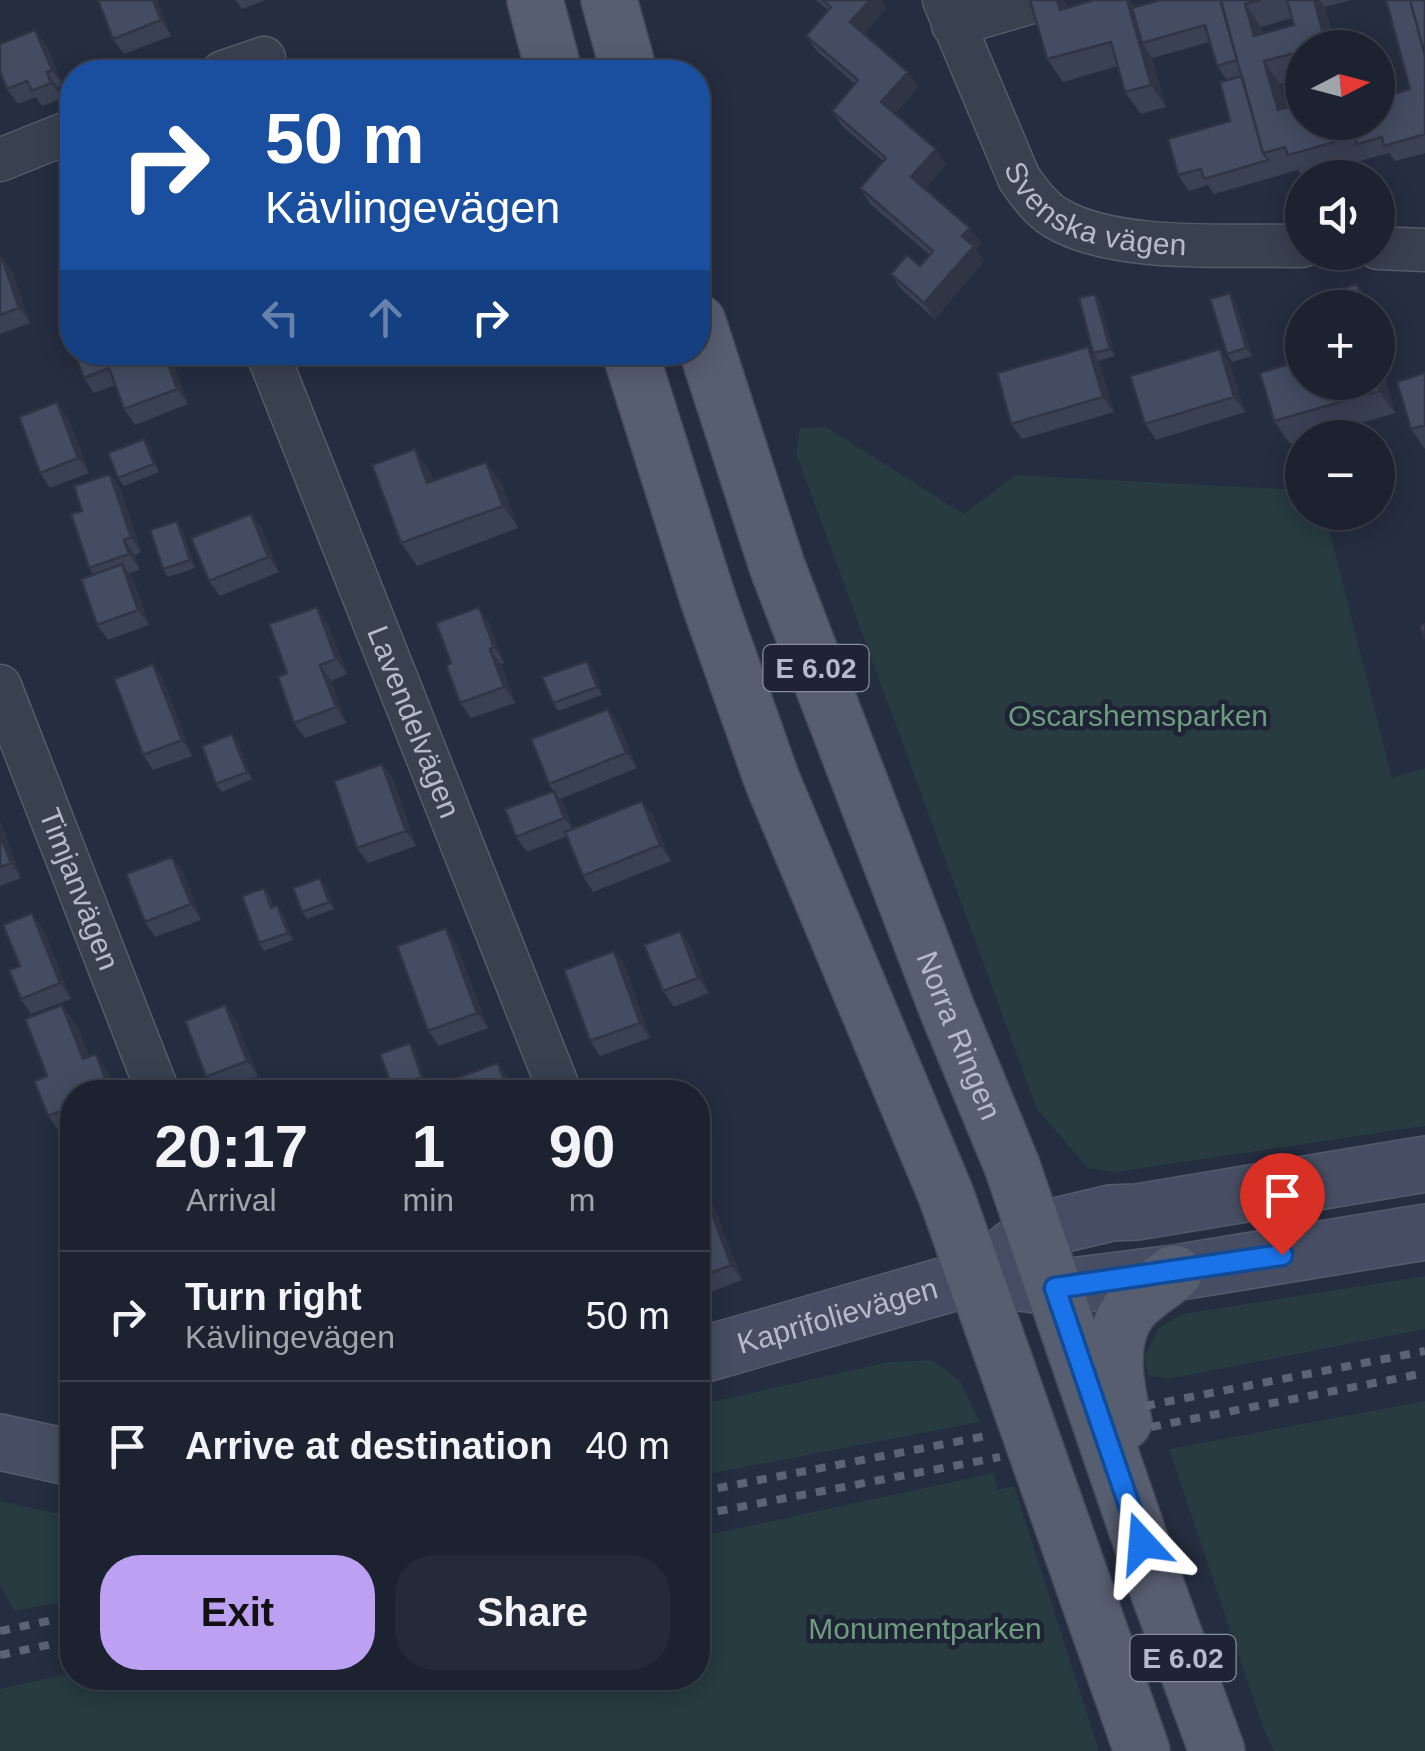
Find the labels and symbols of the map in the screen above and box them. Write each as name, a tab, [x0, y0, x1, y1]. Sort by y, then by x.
north arrow	[1285, 30, 1395, 140]
street label: Svenska vägen	[998, 157, 1187, 261]
street label: Lavendelvägen	[361, 621, 467, 823]
road number: E 6.02	[764, 645, 868, 691]
park label: Oscarshemsparken	[1008, 699, 1268, 732]
street label: Timjanvägen	[33, 803, 126, 974]
street label: Norra Ringen	[910, 947, 1008, 1124]
pin	[1240, 1153, 1325, 1256]
street label: Kaprifolievägen	[733, 1271, 941, 1360]
position arrow	[1090, 1491, 1194, 1595]
park label: Monumentparken	[808, 1612, 1042, 1645]
road number: E 6.02	[1130, 1635, 1236, 1681]

